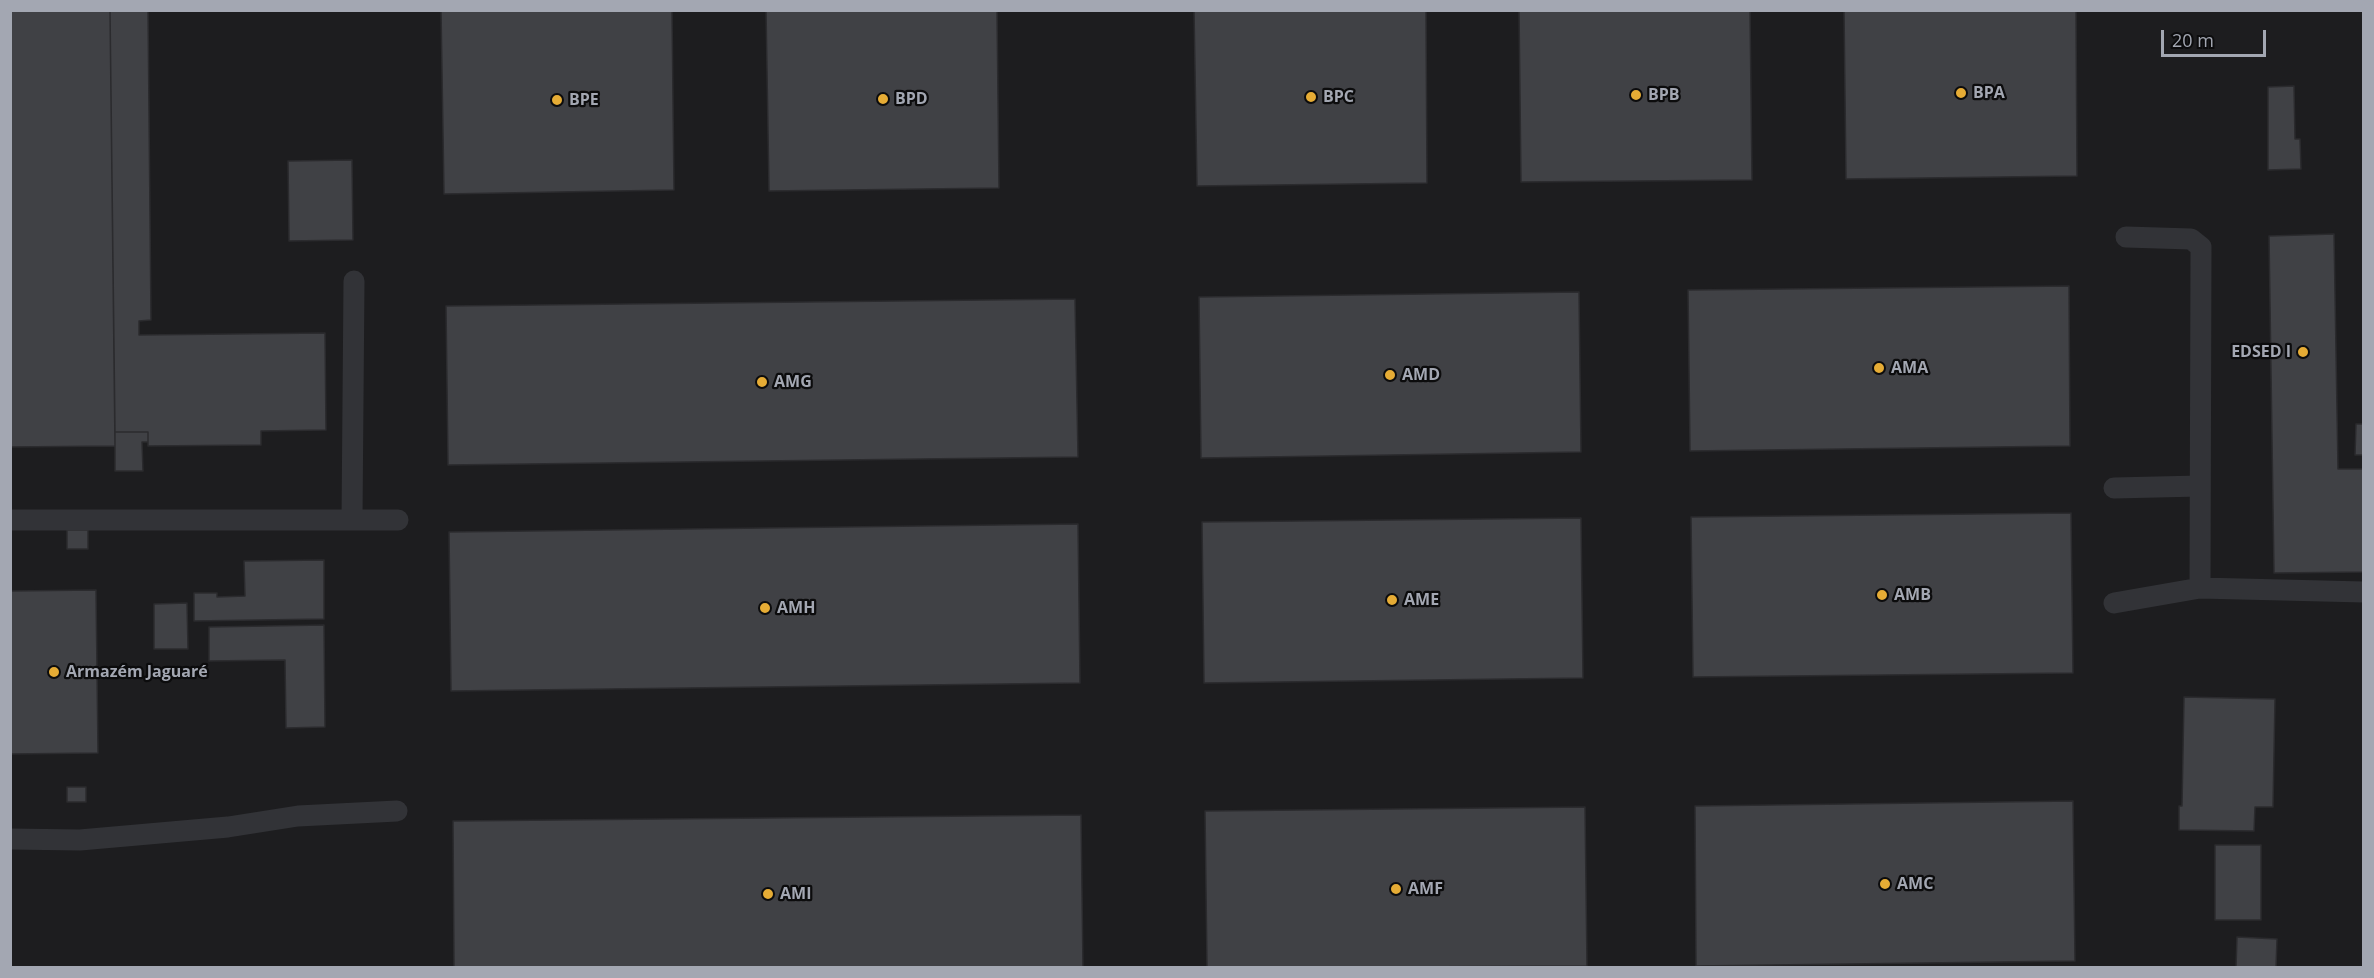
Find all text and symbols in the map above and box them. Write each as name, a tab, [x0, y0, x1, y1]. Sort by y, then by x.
scale bar	[2164, 18, 2269, 56]
text: 20 m	[2172, 28, 2214, 52]
place label: BPA	[1973, 83, 2005, 103]
place label: BPB	[1648, 85, 1680, 105]
marker: BPA	[1954, 86, 1968, 100]
place label: BPC	[1323, 87, 1354, 107]
marker: BPB	[1629, 88, 1643, 102]
place label: BPD	[895, 89, 928, 109]
place label: BPE	[569, 90, 599, 110]
marker: BPC	[1304, 90, 1318, 104]
marker: BPD	[876, 92, 890, 106]
marker: BPE	[550, 93, 564, 107]
place label: EDSED I	[2231, 342, 2291, 362]
marker: EDSED I	[2296, 345, 2310, 359]
place label: AMA	[1891, 358, 1928, 378]
marker: AMA	[1872, 361, 1886, 375]
place label: AMD	[1402, 365, 1440, 385]
marker: AMD	[1383, 368, 1397, 382]
place label: AMG	[774, 372, 812, 392]
marker: AMG	[755, 375, 769, 389]
place label: AMB	[1894, 585, 1931, 605]
marker: AMB	[1875, 588, 1889, 602]
place label: AME	[1404, 590, 1439, 610]
marker: AME	[1385, 593, 1399, 607]
place label: AMH	[777, 598, 815, 618]
marker: AMH	[758, 601, 772, 615]
place label: Armazém Jaguaré	[66, 662, 208, 682]
marker: Armazém Jaguaré	[47, 665, 61, 679]
place label: AMC	[1897, 874, 1933, 894]
marker: AMC	[1878, 877, 1892, 891]
place label: AMF	[1408, 879, 1443, 899]
marker: AMF	[1389, 882, 1403, 896]
place label: AMI	[780, 884, 811, 904]
marker: AMI	[761, 887, 775, 901]

